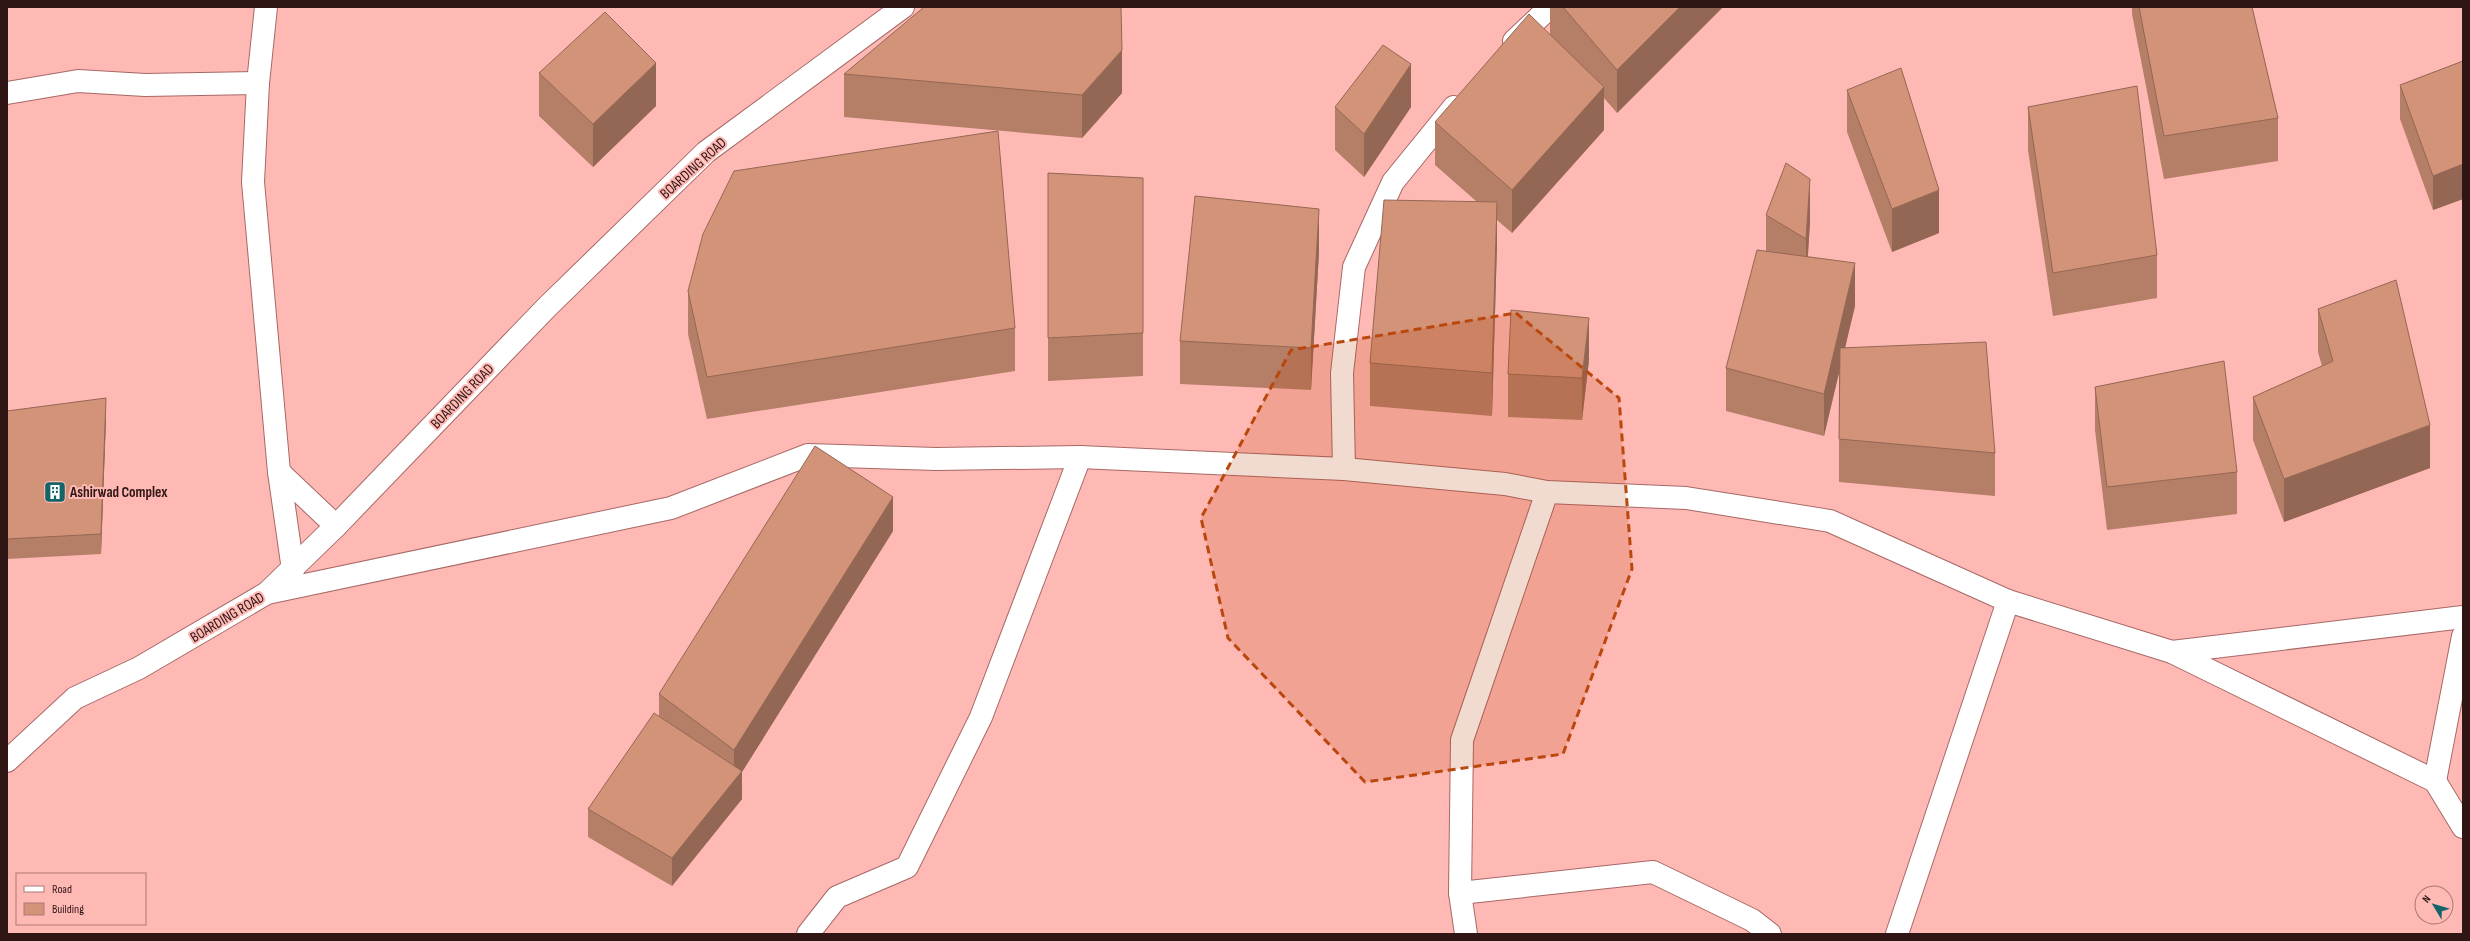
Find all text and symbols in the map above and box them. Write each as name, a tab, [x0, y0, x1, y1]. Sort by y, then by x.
street label: BOARDING ROAD	[656, 133, 731, 203]
street label: BOARDING ROAD	[427, 360, 498, 433]
building icon: Ashirwad Complex	[42, 479, 68, 505]
place label: Ashirwad Complex	[69, 483, 168, 502]
street label: BOARDING ROAD	[187, 588, 268, 647]
legend	[16, 873, 146, 925]
text: Road	[52, 882, 72, 897]
north arrow	[2414, 885, 2454, 925]
text: N	[2420, 893, 2434, 905]
text: Building	[52, 902, 84, 917]

